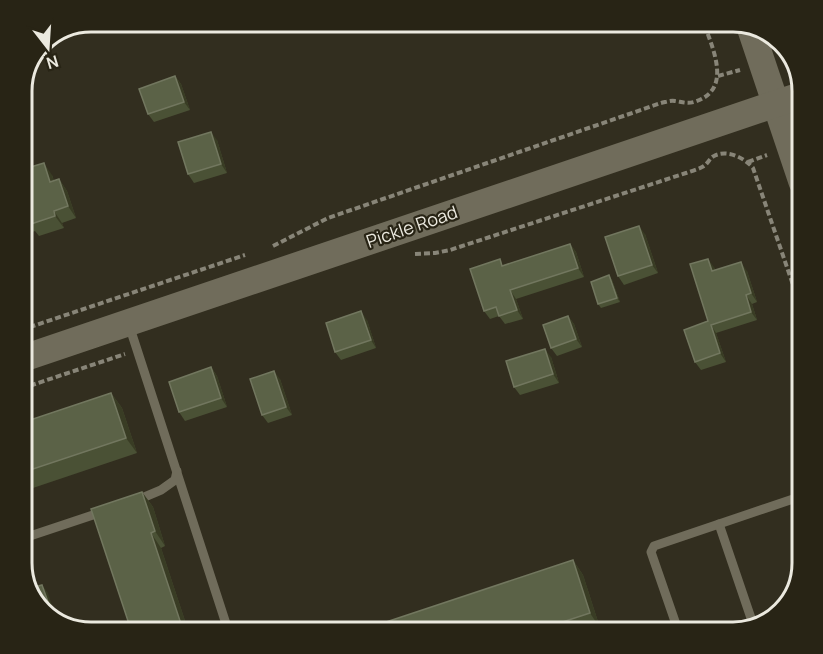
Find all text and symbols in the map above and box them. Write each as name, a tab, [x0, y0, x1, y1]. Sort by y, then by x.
north arrow	[18, 18, 78, 78]
text: N	[44, 50, 61, 75]
street label: Pickle Road	[363, 199, 460, 253]

